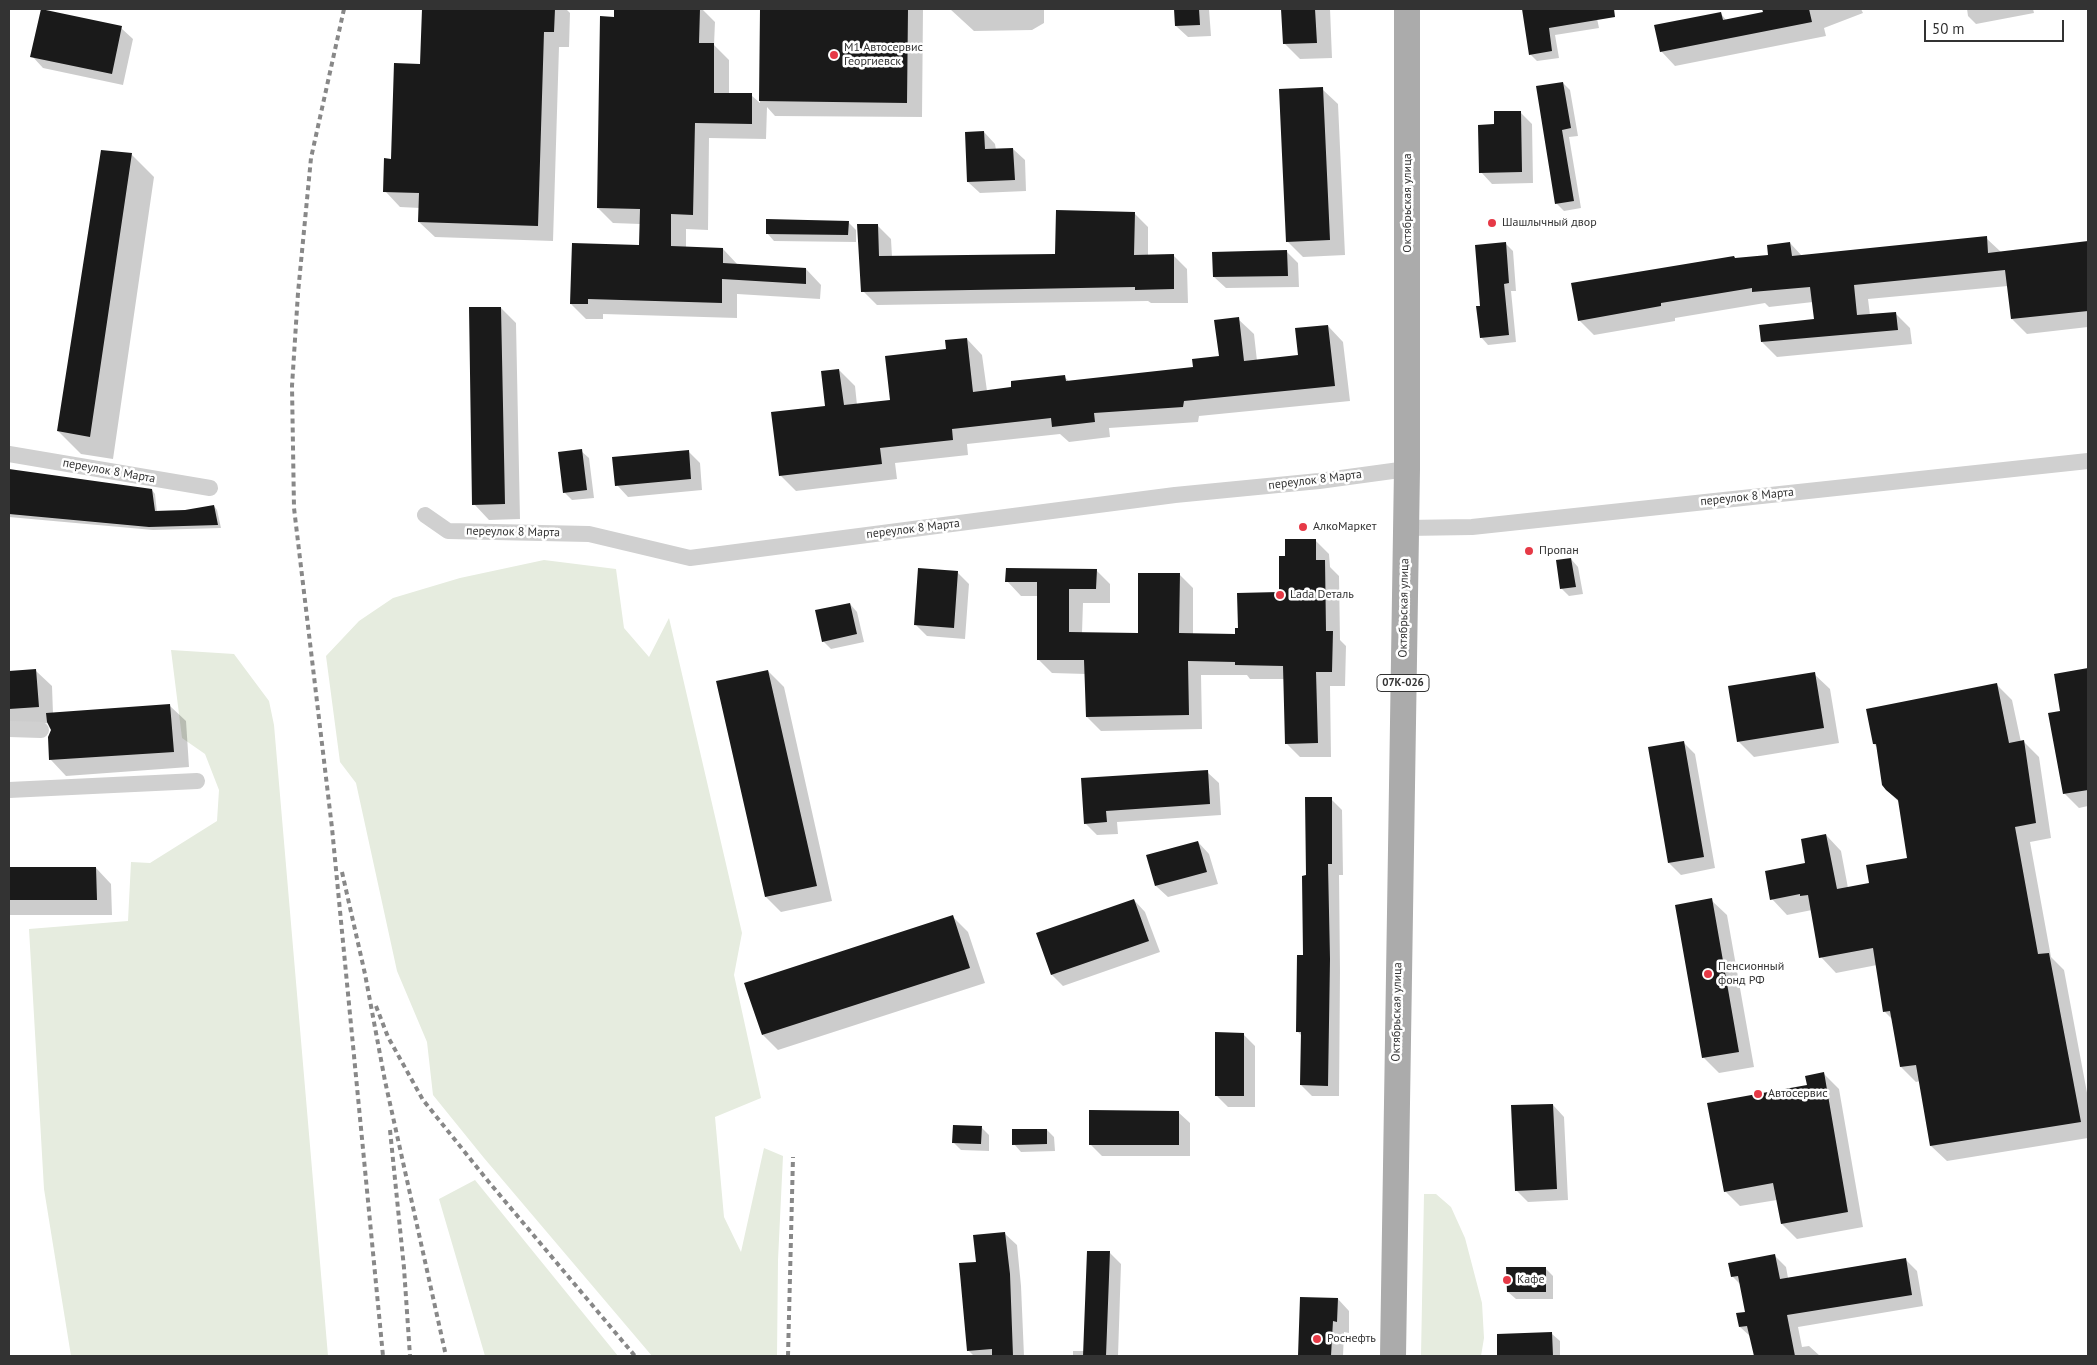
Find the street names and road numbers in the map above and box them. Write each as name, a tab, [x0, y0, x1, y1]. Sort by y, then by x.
street label: Октябрьская улица	[1401, 153, 1415, 253]
street label: переулок 8 Марта	[61, 456, 157, 486]
street label: переулок 8 Марта	[1267, 467, 1363, 493]
street label: переулок 8 Марта	[1700, 485, 1794, 509]
street label: переулок 8 Марта	[865, 516, 961, 542]
street label: переулок 8 Марта	[466, 524, 560, 540]
street label: Октябрьская улица	[1396, 558, 1412, 658]
road number: 07К-026	[1377, 674, 1429, 691]
street label: Октябрьская улица	[1389, 962, 1405, 1062]

